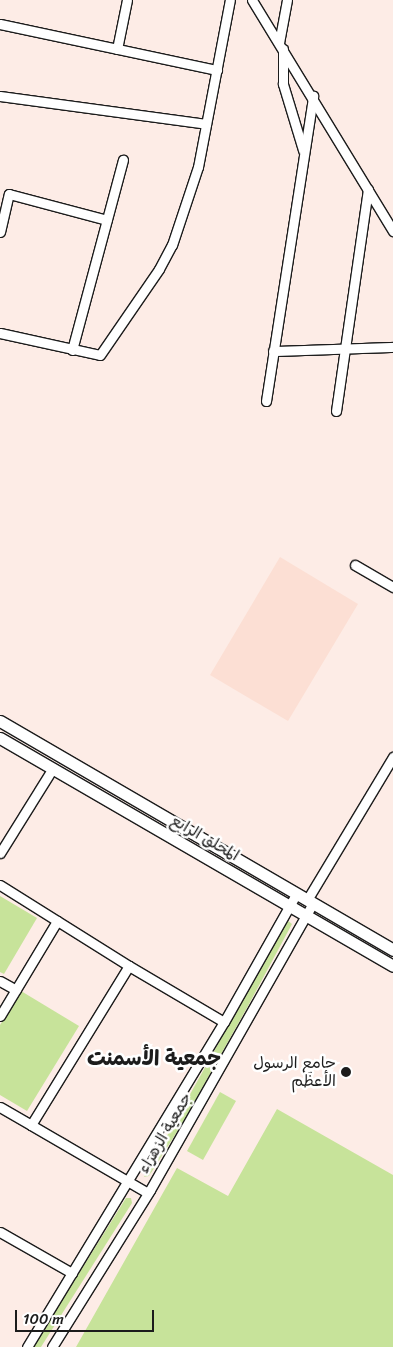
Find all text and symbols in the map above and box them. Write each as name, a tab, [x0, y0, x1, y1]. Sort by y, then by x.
street label: المحلق الرابع	[167, 811, 243, 865]
district label: جمعية الأسمنت	[87, 1045, 221, 1071]
place label: جامع الرسول الأعظم	[253, 1053, 336, 1091]
marker: جامع الرسول الأعظم	[340, 1066, 352, 1078]
street label: جمعية الزهراء	[134, 1089, 196, 1177]
scale bar	[18, 1300, 156, 1332]
text: 100 m	[23, 1306, 64, 1332]

